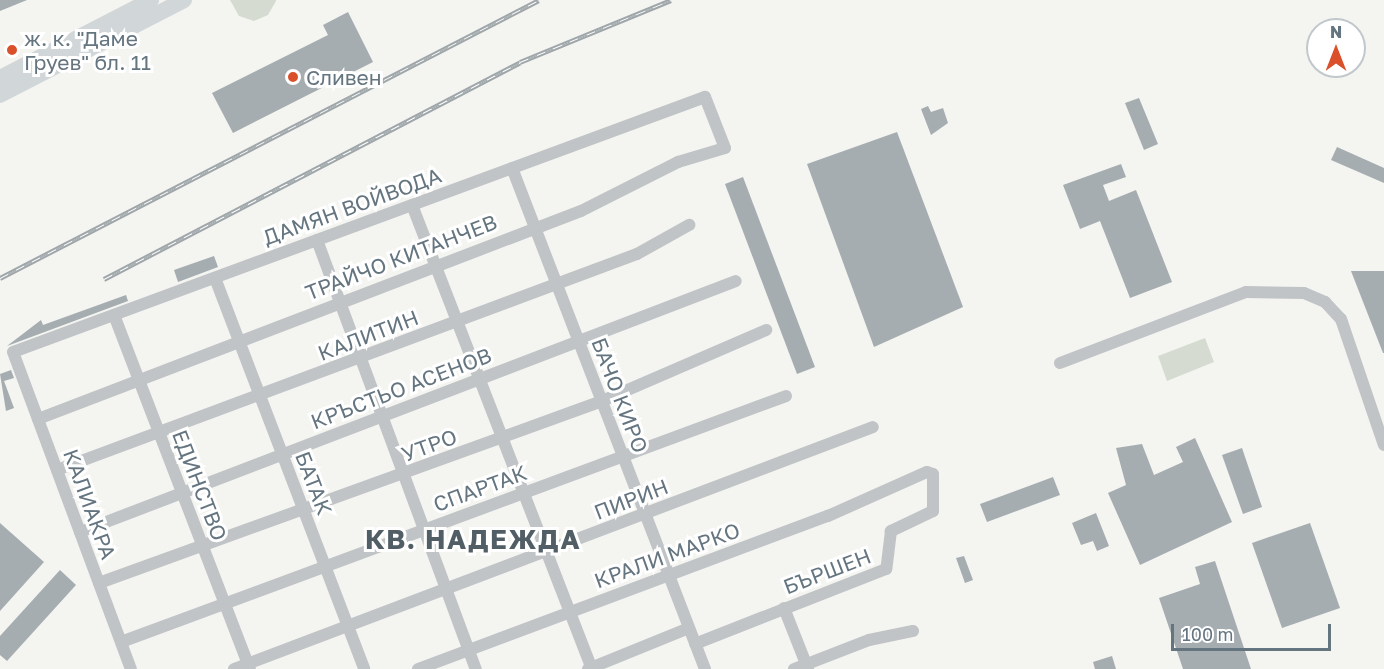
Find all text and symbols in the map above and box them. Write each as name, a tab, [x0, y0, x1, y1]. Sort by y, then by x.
north arrow	[1306, 18, 1366, 78]
text: N	[1330, 22, 1342, 42]
place label: ж. к. "Даме Груев" бл. 11	[24, 25, 151, 75]
marker: ж. к. "Даме Груев" бл. 11	[5, 43, 19, 57]
place label: Сливен	[306, 64, 382, 90]
marker: Сливен	[284, 68, 302, 86]
street label: ДАМЯН ВОЙВОДА	[259, 162, 445, 250]
street label: ТРАЙЧО КИТАНЧЕВ	[302, 209, 500, 305]
street label: КАЛИТИН	[314, 304, 422, 366]
street label: БАЧО КИРО	[587, 334, 653, 456]
street label: КРЪСТЬО АСЕНОВ	[307, 342, 495, 434]
street label: УТРО	[398, 423, 460, 467]
street label: ЕДИНСТВО	[167, 426, 233, 544]
street label: КАЛИАКРА	[58, 445, 122, 563]
street label: БАТАК	[290, 448, 338, 518]
street label: СПАРТАК	[430, 459, 530, 517]
street label: ПИРИН	[590, 473, 672, 525]
street label: КРАЛИ МАРКО	[591, 517, 743, 593]
district label: КВ. НАДЕЖДА	[365, 524, 581, 556]
street label: БЪРШЕН	[780, 543, 874, 599]
scale bar	[1174, 612, 1334, 650]
text: 100 m	[1182, 623, 1233, 645]

